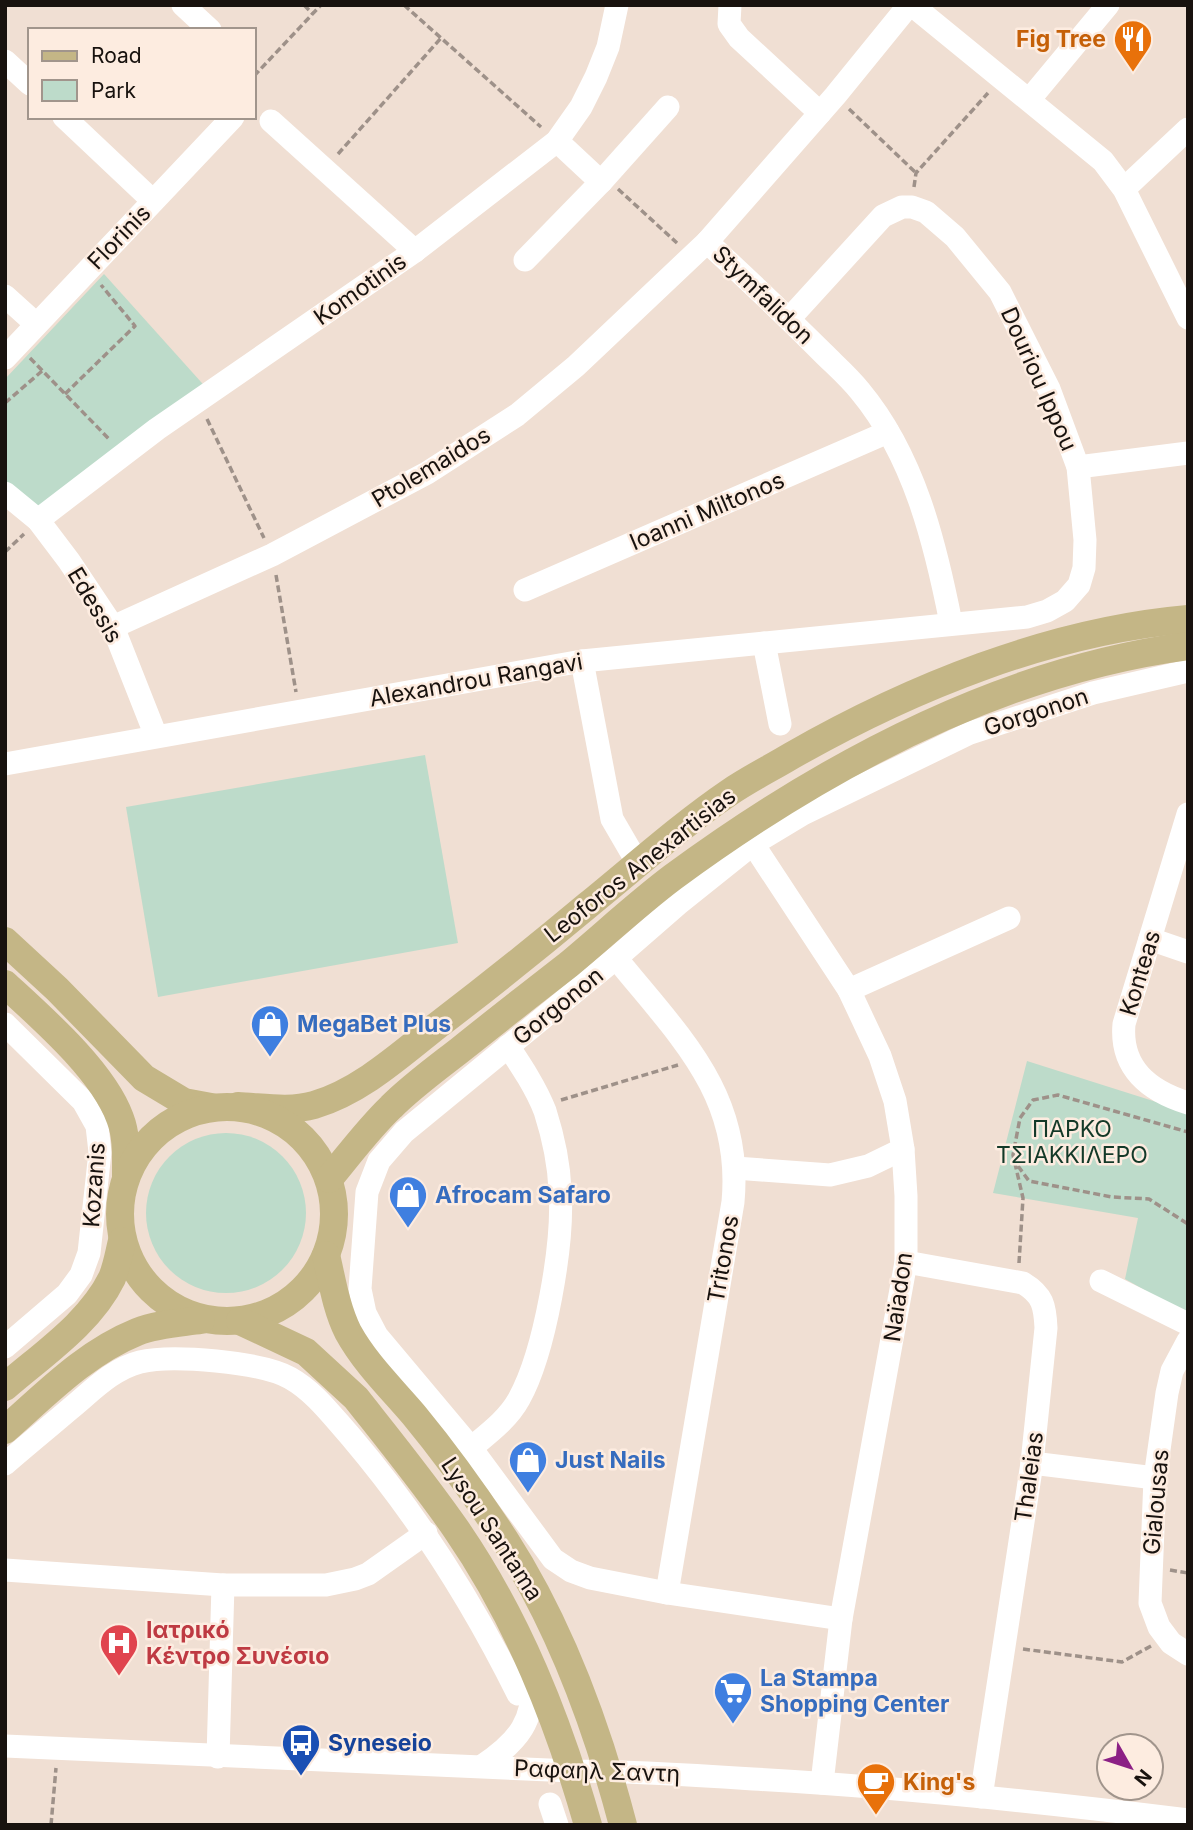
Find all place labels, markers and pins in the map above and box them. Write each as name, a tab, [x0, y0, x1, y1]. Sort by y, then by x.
restaurant icon: Fig Tree	[1112, 18, 1154, 73]
place label: Fig Tree	[1016, 25, 1106, 53]
shop icon: MegaBet Plus	[249, 1003, 291, 1058]
place label: MegaBet Plus	[297, 1010, 451, 1038]
shop icon: Afrocam Safaro	[387, 1174, 429, 1229]
place label: Afrocam Safaro	[435, 1181, 611, 1209]
shop icon: Just Nails	[507, 1439, 549, 1494]
place label: Just Nails	[555, 1446, 666, 1474]
place label: Ιατρικό Κέντρο Συνέσιο	[146, 1616, 329, 1670]
hospital icon: Ιατρικό Κέντρο Συνέσιο	[98, 1622, 140, 1677]
place label: La Stampa Shopping Center	[760, 1664, 949, 1718]
supermarket icon: La Stampa Shopping Center	[712, 1670, 754, 1725]
bus stop icon: Syneseio	[280, 1722, 322, 1777]
place label: Syneseio	[328, 1729, 432, 1757]
cafe icon: King's	[855, 1761, 897, 1816]
place label: King's	[903, 1768, 975, 1796]

